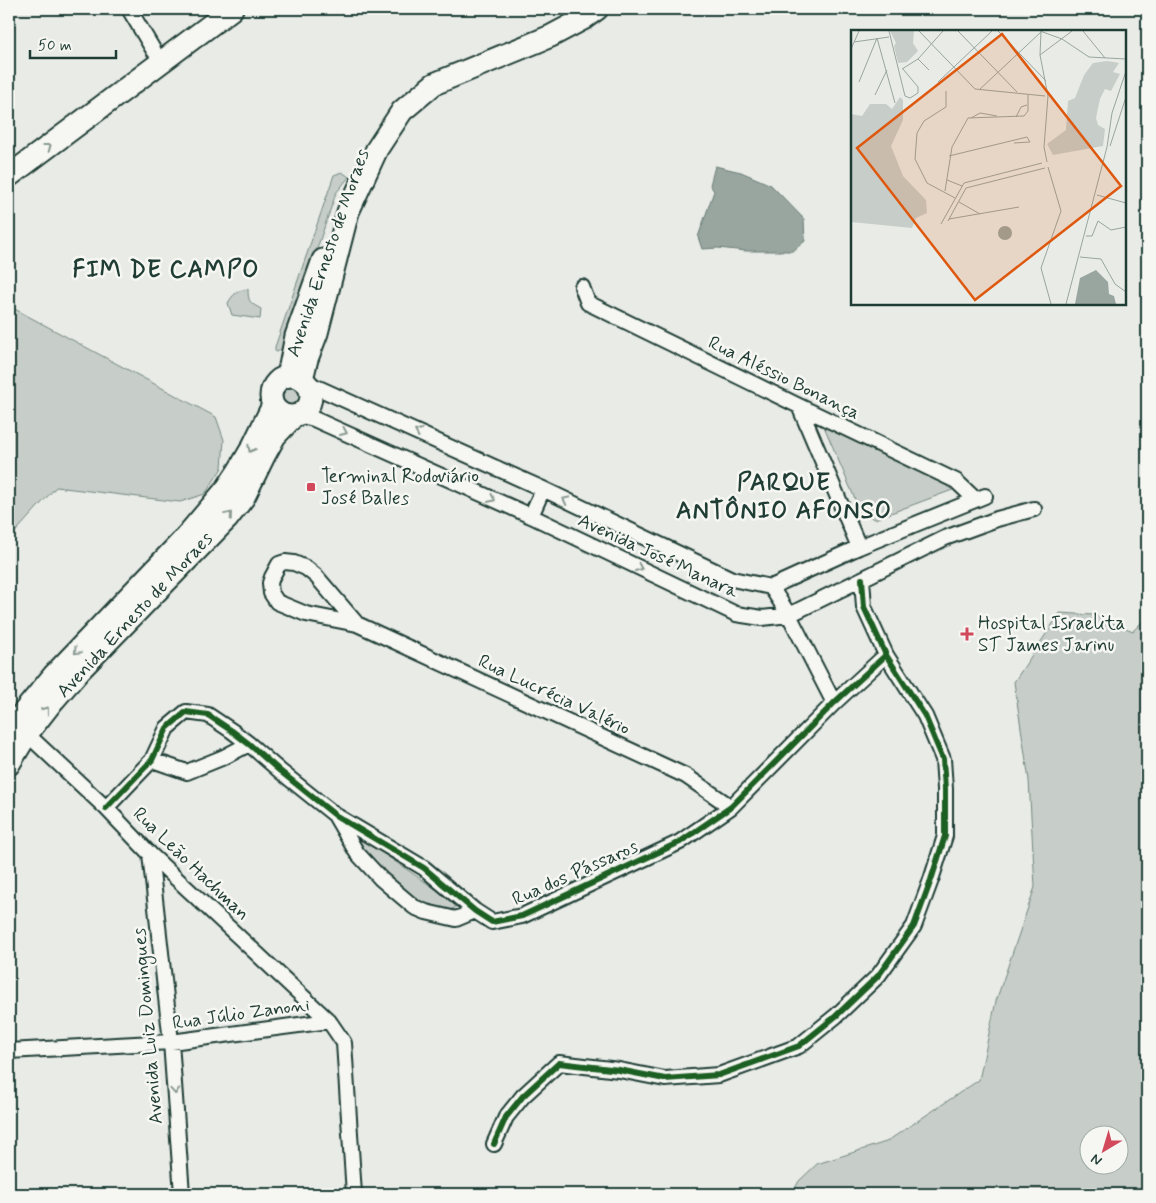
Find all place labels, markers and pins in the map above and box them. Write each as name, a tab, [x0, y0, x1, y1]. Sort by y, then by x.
place label: Terminal Rodoviário José Balles	[321, 464, 479, 511]
marker: Terminal Rodoviário José Balles	[305, 481, 317, 493]
place label: Hospital Israelita ST James Jarinu	[978, 611, 1125, 658]
marker: Hospital Israelita ST James Jarinu	[960, 627, 974, 641]

